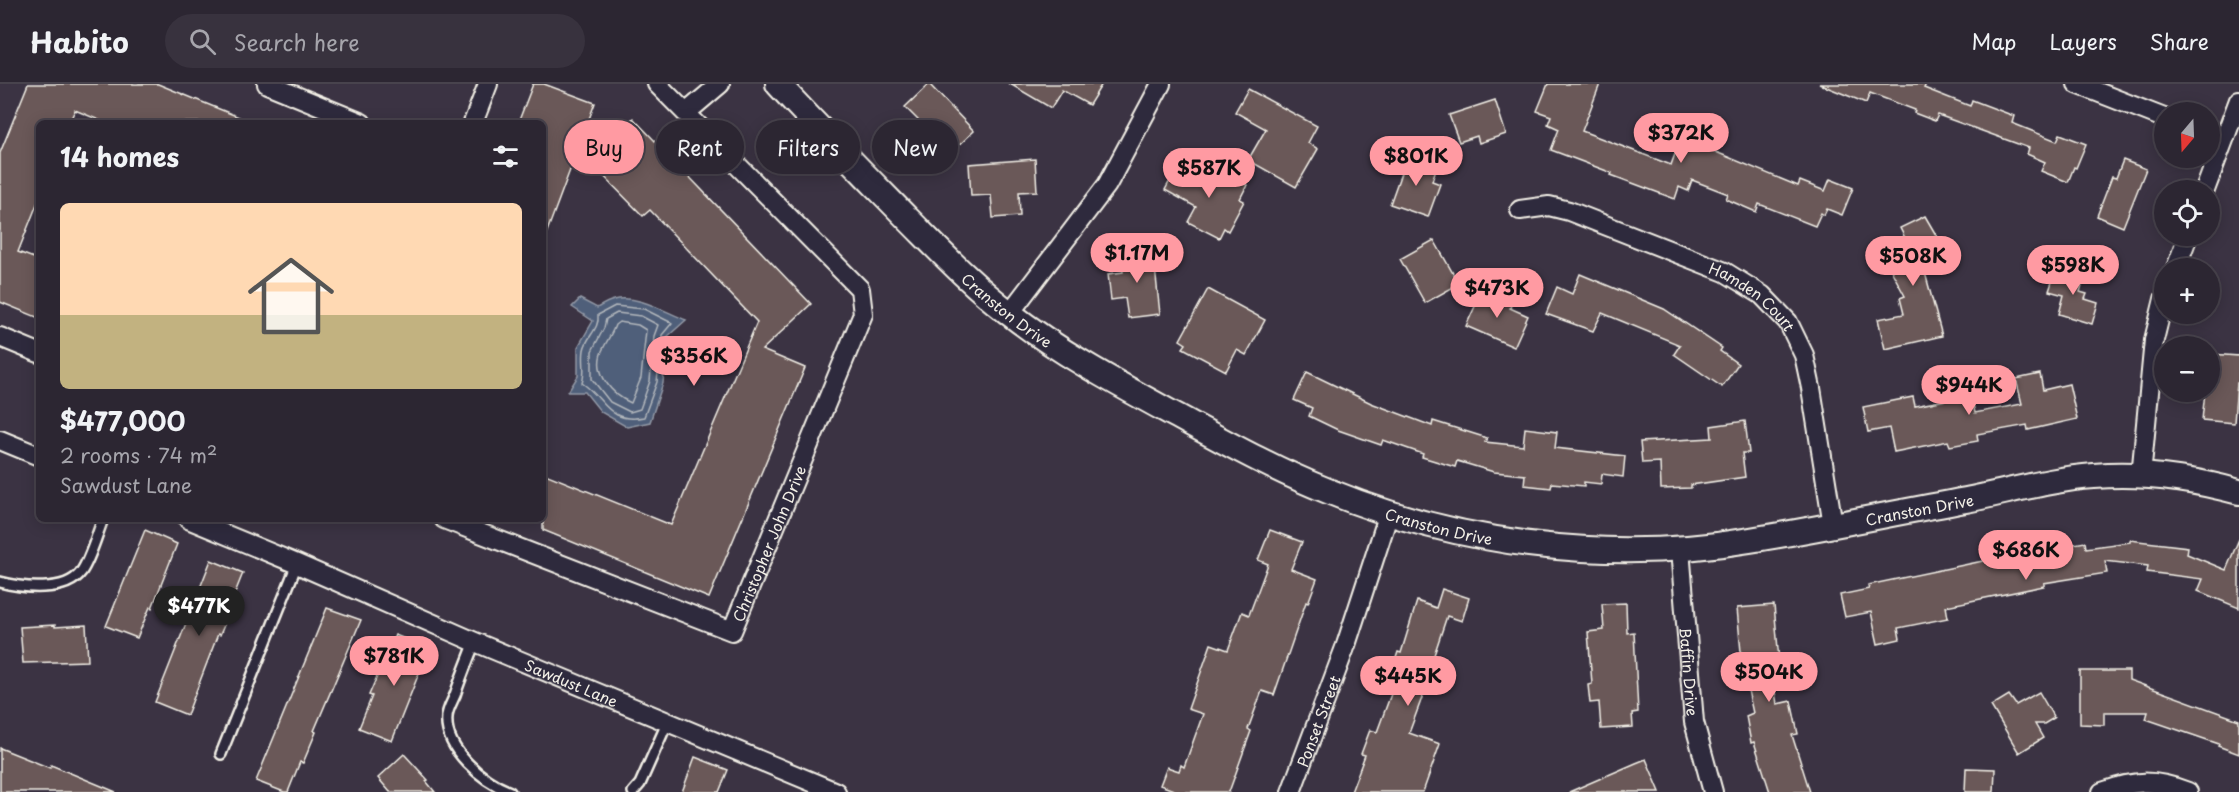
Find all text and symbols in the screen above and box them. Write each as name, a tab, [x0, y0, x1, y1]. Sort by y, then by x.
search box	[165, 14, 585, 68]
text: Habito	[30, 20, 129, 63]
icon: search	[186, 25, 219, 58]
text: Search here	[234, 25, 360, 58]
text: Map	[1972, 25, 2016, 57]
text: Layers	[2049, 25, 2117, 57]
text: Share	[2150, 25, 2209, 57]
north arrow	[2154, 102, 2220, 168]
map controls	[2154, 102, 2220, 402]
pin: $372K	[1639, 113, 1723, 164]
text: $372K	[1648, 117, 1714, 147]
chip: Buy	[564, 120, 644, 174]
chip: Rent	[656, 120, 744, 174]
chip: Filters	[756, 120, 860, 174]
chip: New	[872, 120, 958, 174]
pin: $801K	[1374, 136, 1458, 187]
text: 14 homes	[60, 137, 179, 176]
icon: filters	[489, 140, 522, 173]
text: $801K	[1384, 140, 1448, 170]
pin: $587K	[1167, 148, 1251, 199]
text: $587K	[1177, 152, 1241, 182]
button: locate	[2154, 180, 2220, 246]
pin: $1.17M	[1088, 233, 1186, 284]
pin: $508K	[1871, 236, 1955, 287]
text: $1.17M	[1105, 237, 1169, 267]
text: $508K	[1879, 240, 1947, 270]
icon: home	[237, 242, 345, 350]
pin: $598K	[2031, 245, 2115, 296]
text: $598K	[2041, 249, 2105, 279]
street label: Hamden Court	[1706, 255, 1802, 334]
button: +	[2154, 258, 2220, 324]
street label: Cranston Drive	[957, 267, 1057, 353]
pin: $473K	[1455, 268, 1539, 319]
text: $473K	[1464, 272, 1530, 302]
pin: $356K	[652, 336, 736, 387]
button: −	[2154, 336, 2220, 402]
text: $356K	[660, 340, 728, 370]
pin: $944K	[1927, 365, 2011, 416]
text: $944K	[1935, 369, 2003, 399]
text: $477,000	[60, 401, 185, 440]
text: 2 rooms · 74 m²	[60, 440, 217, 470]
street label: Christopher John Drive	[726, 462, 811, 625]
text: Sawdust Lane	[60, 470, 192, 500]
street label: Cranston Drive	[1863, 487, 1975, 530]
street label: Cranston Drive	[1383, 501, 1494, 550]
pin: $686K	[1984, 530, 2068, 581]
text: $686K	[1992, 534, 2060, 564]
pin: $477K	[157, 586, 241, 637]
text: $477K	[168, 590, 230, 620]
street label: Baffin Drive	[1675, 626, 1705, 717]
pin: $781K	[352, 636, 436, 687]
text: $781K	[364, 640, 424, 670]
pin: $504K	[1727, 652, 1811, 703]
street label: Sawdust Lane	[521, 653, 622, 712]
pin: $445K	[1366, 656, 1450, 707]
text: $504K	[1735, 656, 1803, 686]
text: $445K	[1374, 660, 1442, 690]
street label: Ponset Street	[1290, 672, 1345, 770]

